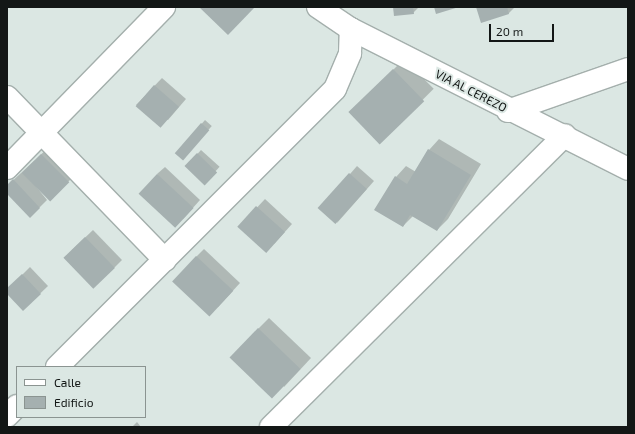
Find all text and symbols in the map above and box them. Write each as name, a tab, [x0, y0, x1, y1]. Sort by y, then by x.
scale bar	[491, 16, 556, 42]
text: 20 m	[496, 24, 523, 38]
street label: VIA AL CEREZO	[432, 67, 510, 115]
legend	[16, 366, 146, 418]
text: Calle	[54, 375, 81, 389]
text: Edificio	[54, 395, 94, 409]

